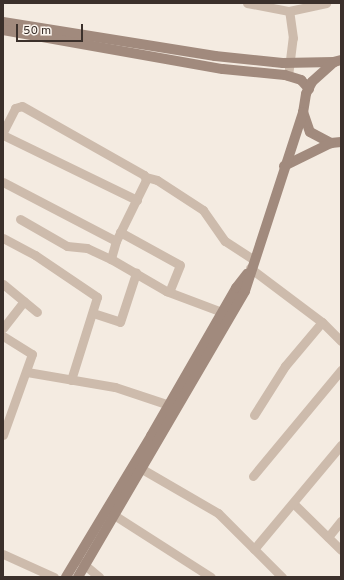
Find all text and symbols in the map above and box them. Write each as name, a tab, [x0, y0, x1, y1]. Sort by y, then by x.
scale bar	[18, 16, 85, 42]
text: 50 m	[23, 23, 51, 39]

